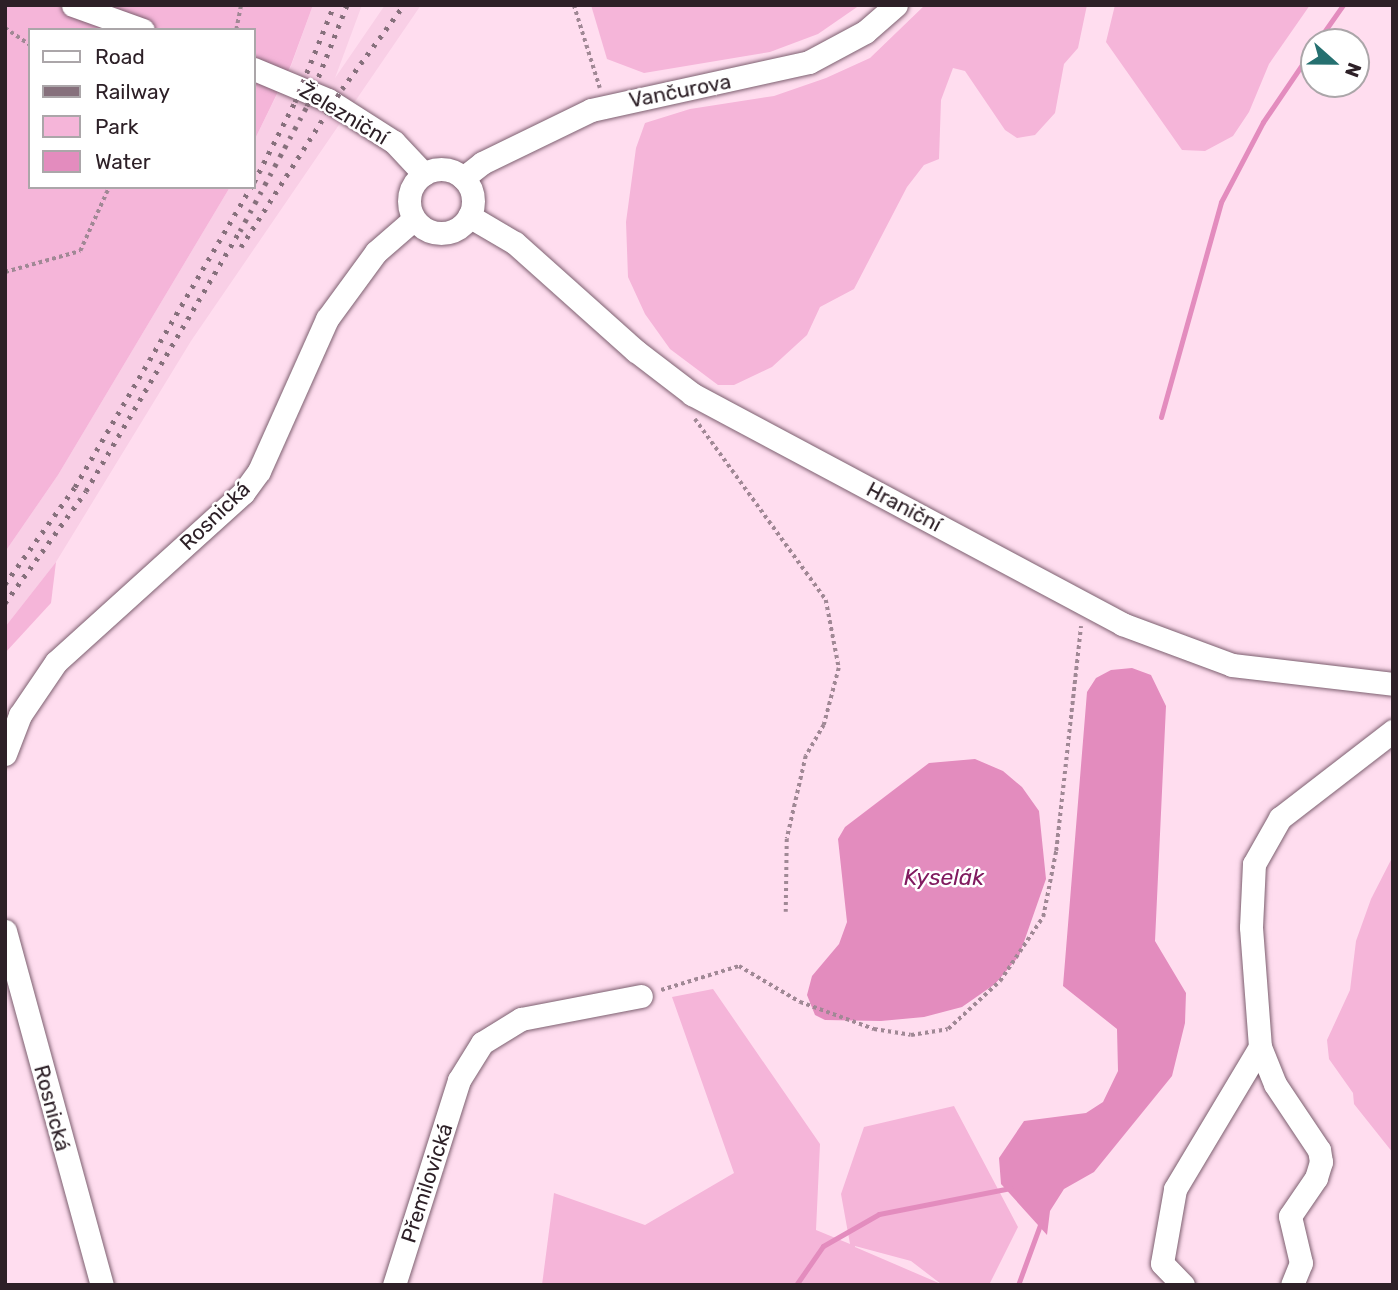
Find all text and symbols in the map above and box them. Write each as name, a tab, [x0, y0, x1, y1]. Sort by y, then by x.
legend	[28, 28, 256, 189]
north arrow	[1300, 28, 1370, 98]
text: Road	[95, 44, 145, 69]
text: N	[1340, 59, 1366, 80]
street label: Vančurova	[627, 69, 733, 113]
street label: Železniční	[295, 78, 393, 150]
text: Railway	[95, 79, 170, 104]
text: Park	[95, 114, 139, 139]
text: Water	[95, 149, 151, 174]
street label: Rosnická	[175, 476, 255, 556]
street label: Hraniční	[862, 477, 946, 537]
water label: Kyselák	[904, 863, 984, 891]
street label: Rosnická	[28, 1062, 76, 1154]
street label: Přemilovická	[396, 1120, 458, 1246]

